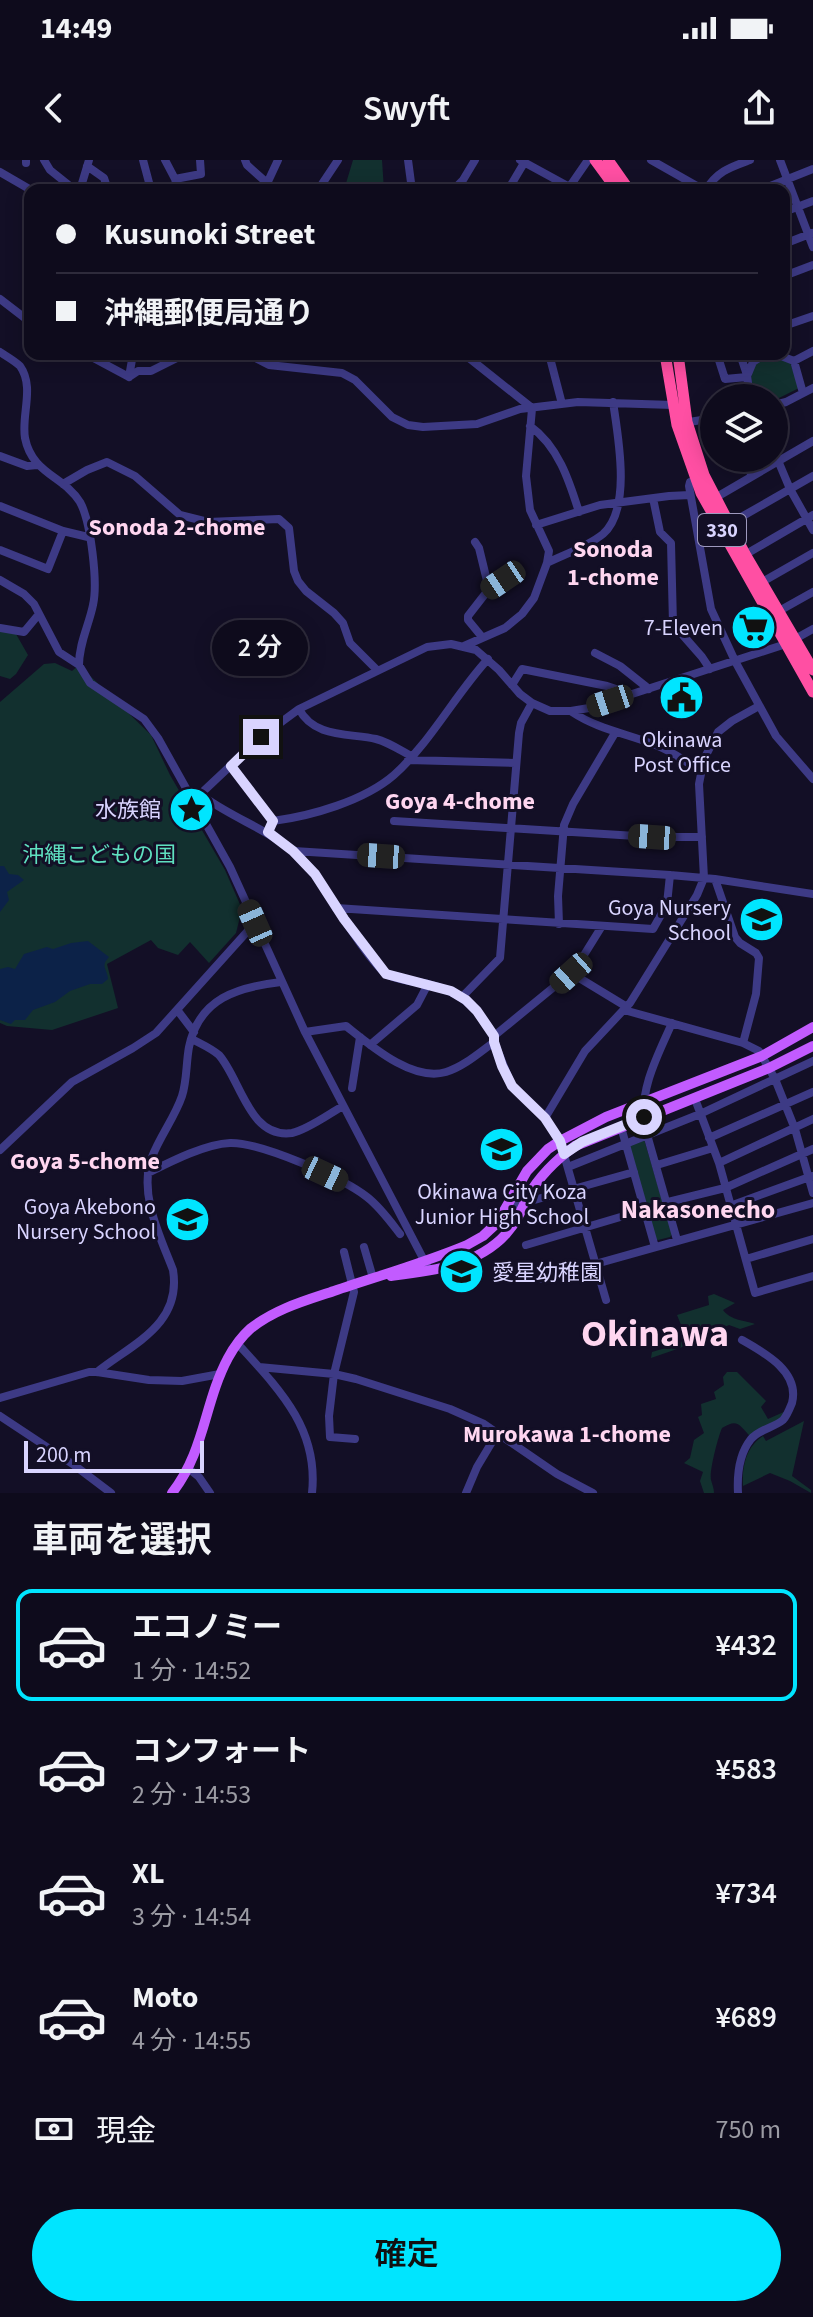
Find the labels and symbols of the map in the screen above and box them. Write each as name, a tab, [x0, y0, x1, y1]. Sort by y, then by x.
district label: Sonoda 2-chome	[89, 510, 265, 545]
road number: 330	[698, 514, 746, 546]
district label: Sonoda 1-chome	[567, 532, 659, 595]
car	[476, 557, 530, 603]
supermarket icon: 7-Eleven	[730, 603, 778, 651]
place label: 7-Eleven	[644, 612, 723, 644]
callout: 2 分	[213, 621, 309, 677]
public building icon: Okinawa Post Office	[658, 674, 706, 722]
car	[583, 682, 637, 720]
route end	[243, 719, 279, 755]
place label: Okinawa Post Office	[633, 724, 731, 781]
district label: Goya 4-chome	[385, 784, 535, 819]
place icon: 水族館	[168, 785, 216, 833]
place label: 水族館	[95, 794, 161, 826]
car	[627, 823, 677, 851]
park label: 沖縄こどもの国	[22, 839, 176, 871]
car	[356, 842, 406, 870]
place label: Goya Nursery School	[608, 892, 732, 949]
car	[234, 896, 276, 950]
school or university icon: Goya Nursery School	[738, 896, 786, 944]
car	[545, 948, 597, 998]
route start	[626, 1099, 662, 1135]
school or university icon: Okinawa City Koza Junior High School	[478, 1126, 526, 1174]
district label: Goya 5-chome	[10, 1144, 160, 1179]
car	[298, 1153, 352, 1195]
place label: Okinawa City Koza Junior High School	[415, 1176, 589, 1233]
place label: Goya Akebono Nursery School	[16, 1191, 156, 1248]
district label: Nakasonecho	[621, 1191, 775, 1228]
school or university icon: Goya Akebono Nursery School	[163, 1195, 211, 1243]
school or university icon: 愛星幼稚園	[437, 1248, 485, 1296]
place label: 愛星幼稚園	[492, 1257, 602, 1289]
district label: Okinawa	[581, 1307, 729, 1361]
district label: Murokawa 1-chome	[463, 1417, 671, 1452]
scale bar	[24, 1437, 204, 1473]

